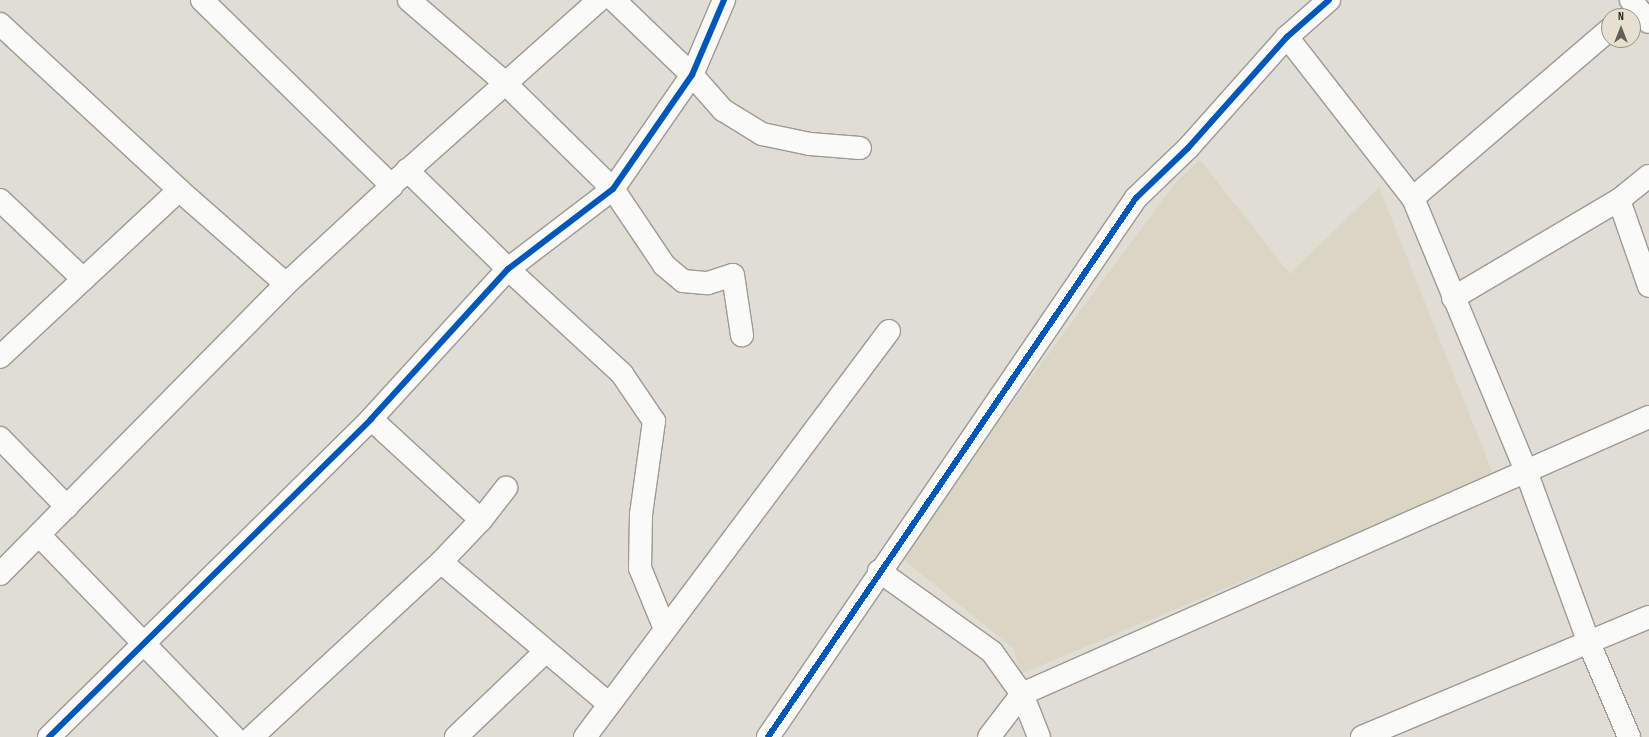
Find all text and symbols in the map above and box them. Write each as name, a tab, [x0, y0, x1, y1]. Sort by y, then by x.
north arrow	[1601, 8, 1641, 48]
text: N	[1618, 10, 1624, 23]

